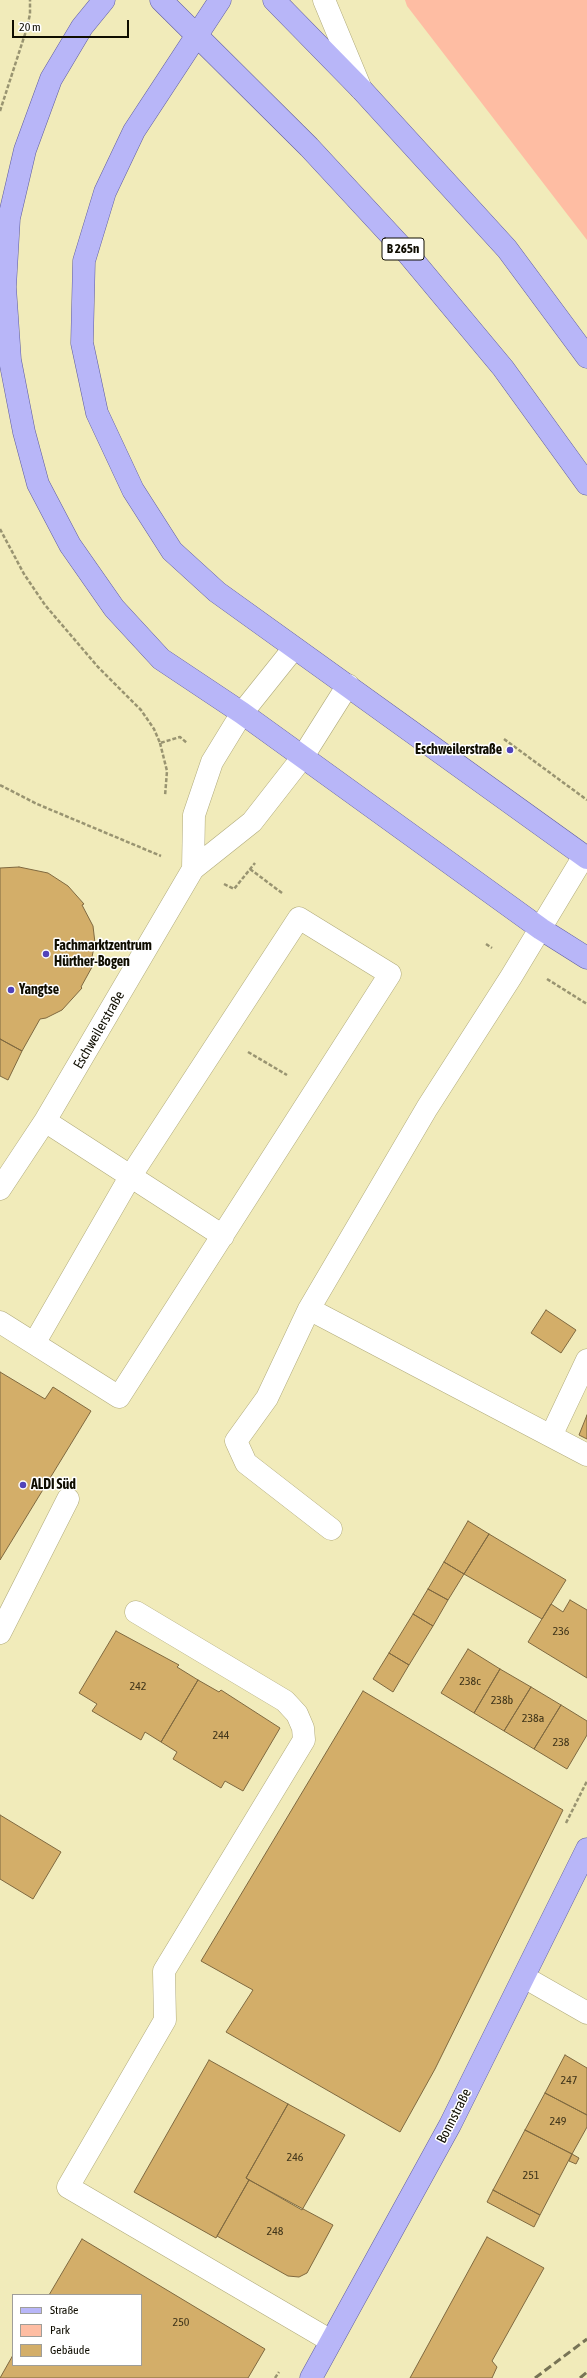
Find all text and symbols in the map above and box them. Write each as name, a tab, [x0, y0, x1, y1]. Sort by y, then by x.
scale bar	[14, 12, 131, 38]
text: 20 m	[19, 20, 41, 34]
road number: B 265n	[382, 238, 424, 260]
place label: Eschweilerstraße	[415, 742, 502, 758]
marker: Eschweilerstraße	[505, 745, 515, 755]
place label: Fachmarktzentrum Hürther-Bogen	[54, 938, 152, 970]
marker: Fachmarktzentrum Hürther-Bogen	[41, 949, 51, 959]
place label: Yangtse	[19, 982, 59, 998]
marker: Yangtse	[6, 985, 16, 995]
street label: Eschweilerstraße	[70, 988, 128, 1072]
place label: ALDI Süd	[31, 1477, 76, 1493]
marker: ALDI Süd	[18, 1480, 28, 1490]
house number: 236	[553, 1624, 569, 1638]
house number: 238c	[459, 1674, 481, 1688]
house number: 242	[130, 1679, 146, 1693]
house number: 238b	[491, 1693, 513, 1707]
house number: 238a	[522, 1711, 544, 1725]
house number: 244	[213, 1728, 229, 1742]
house number: 238	[553, 1735, 569, 1749]
house number: 247	[561, 2073, 577, 2087]
street label: Bonnstraße	[433, 2086, 475, 2146]
house number: 249	[550, 2114, 566, 2128]
house number: 246	[287, 2150, 303, 2164]
house number: 251	[523, 2168, 539, 2182]
house number: 248	[267, 2224, 283, 2238]
legend	[12, 2294, 142, 2366]
text: Straße	[50, 2303, 78, 2317]
house number: 250	[173, 2315, 189, 2329]
text: Park	[50, 2323, 70, 2337]
text: Gebäude	[50, 2343, 90, 2357]

